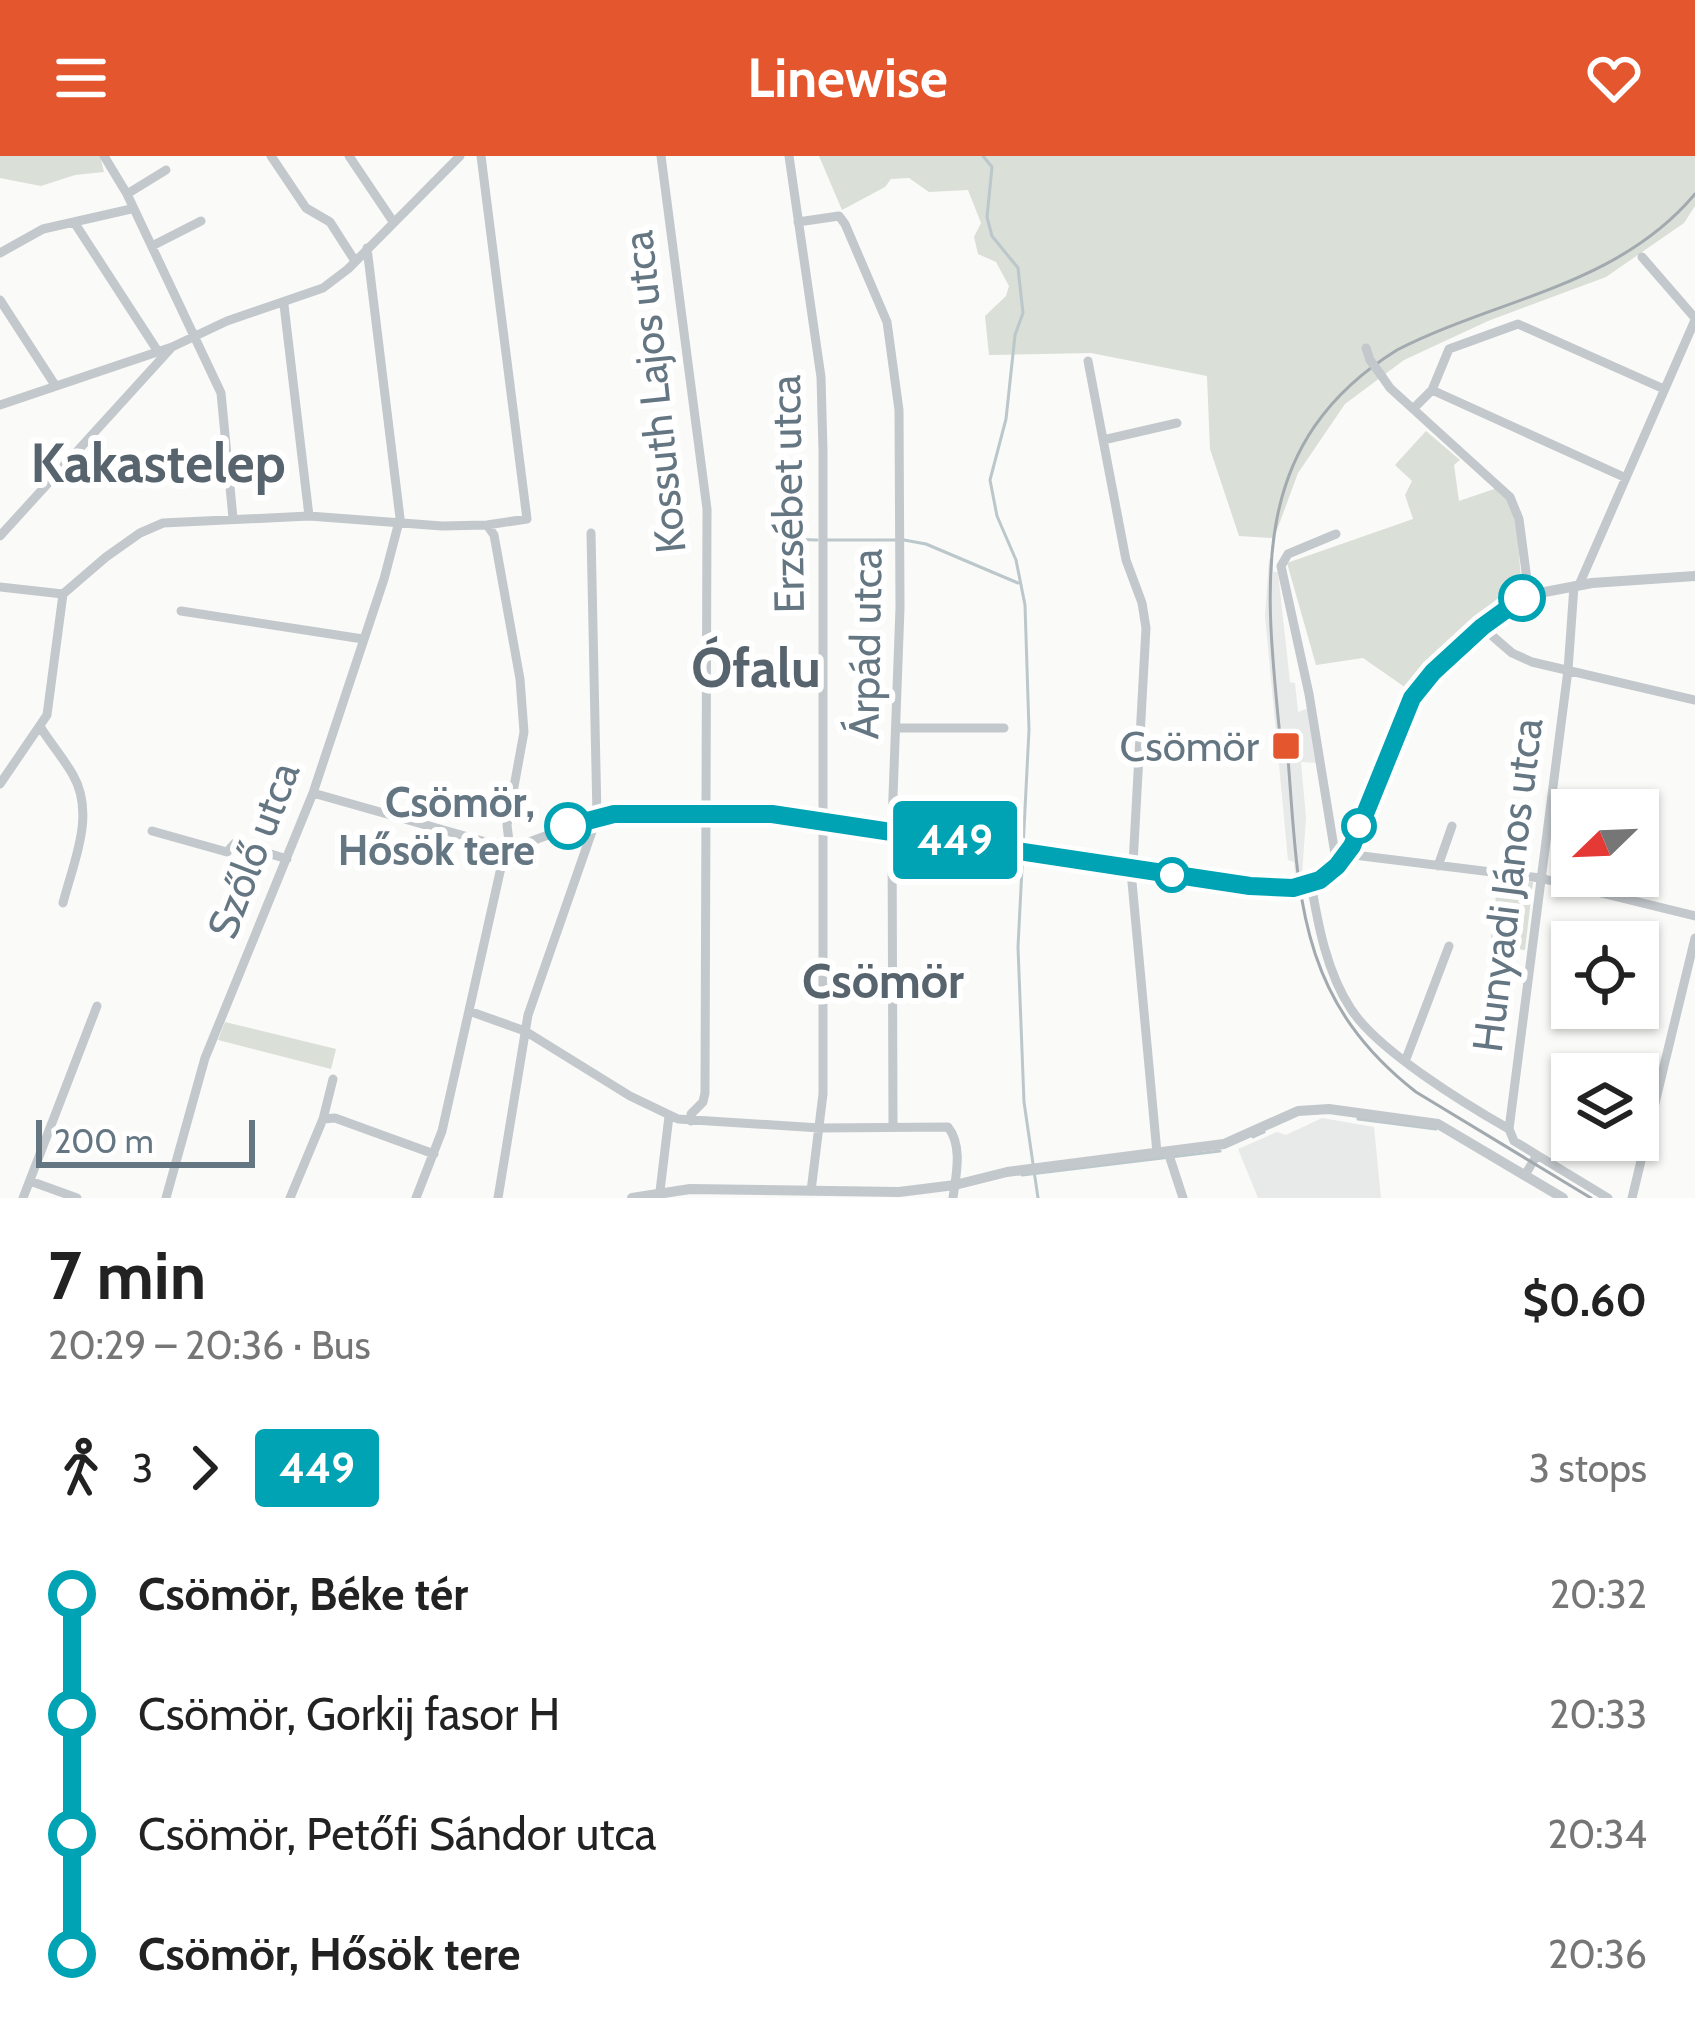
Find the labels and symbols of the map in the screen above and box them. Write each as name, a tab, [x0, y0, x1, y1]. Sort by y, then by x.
street label: Kossuth Lajos utca	[611, 228, 697, 556]
street label: Erzsébet utca	[759, 374, 815, 614]
district label: Kakastelep	[30, 430, 286, 496]
street label: Árpád utca	[837, 548, 893, 740]
unlabelled marker	[1500, 576, 1544, 620]
district label: Ófalu	[691, 635, 821, 701]
street label: Hunyadi János utca	[1461, 715, 1553, 1055]
place label: Csömör	[1119, 720, 1260, 772]
marker: Csömör	[1270, 730, 1302, 762]
street label: Szőlő utca	[196, 755, 310, 945]
place label: Csömör, Hősök tere	[338, 776, 535, 876]
north arrow	[1551, 789, 1659, 897]
line badge: 449	[886, 801, 1024, 879]
marker: Csömör, Hősök tere	[546, 804, 590, 848]
unlabelled marker	[1343, 810, 1375, 842]
unlabelled marker	[1156, 859, 1188, 891]
district label: Csömör	[802, 952, 964, 1010]
scale bar	[36, 1114, 255, 1167]

